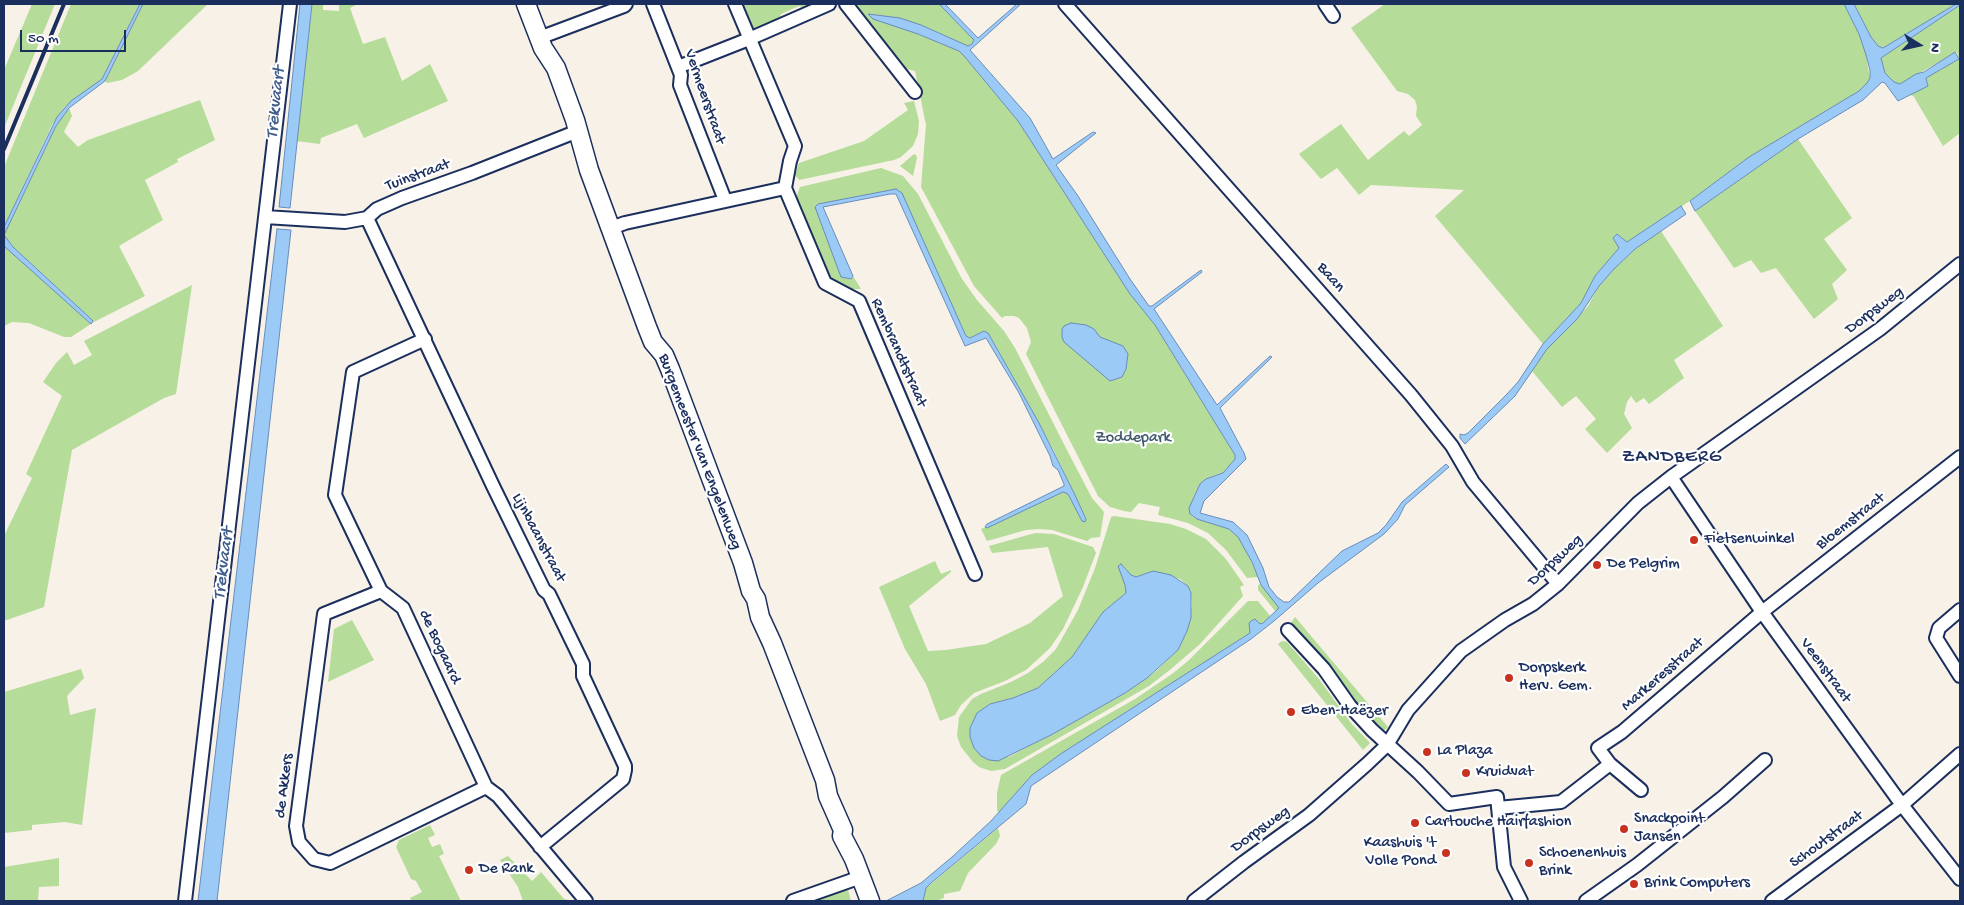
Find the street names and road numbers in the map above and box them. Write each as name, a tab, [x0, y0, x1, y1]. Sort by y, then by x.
street label: Vermeerstraat	[679, 47, 729, 147]
street label: Tuinstraat	[383, 156, 453, 196]
street label: Baan	[1312, 259, 1348, 297]
street label: Dorpsweg	[1842, 283, 1908, 339]
street label: Rembrandtstraat	[865, 296, 931, 410]
street label: Burgemeester van Engelenweg	[653, 351, 745, 553]
street label: Bloemstraat	[1813, 489, 1889, 555]
street label: Lijnbaanstraat	[507, 490, 569, 586]
street label: Dorpsweg	[1525, 531, 1587, 591]
street label: de Bogaard	[413, 607, 465, 687]
street label: Markeresstraat	[1618, 634, 1708, 716]
street label: Veenstraat	[1795, 635, 1855, 707]
street label: de Akkers	[272, 753, 298, 819]
street label: Dorpsweg	[1228, 802, 1294, 858]
street label: Schoutstraat	[1786, 807, 1868, 873]

